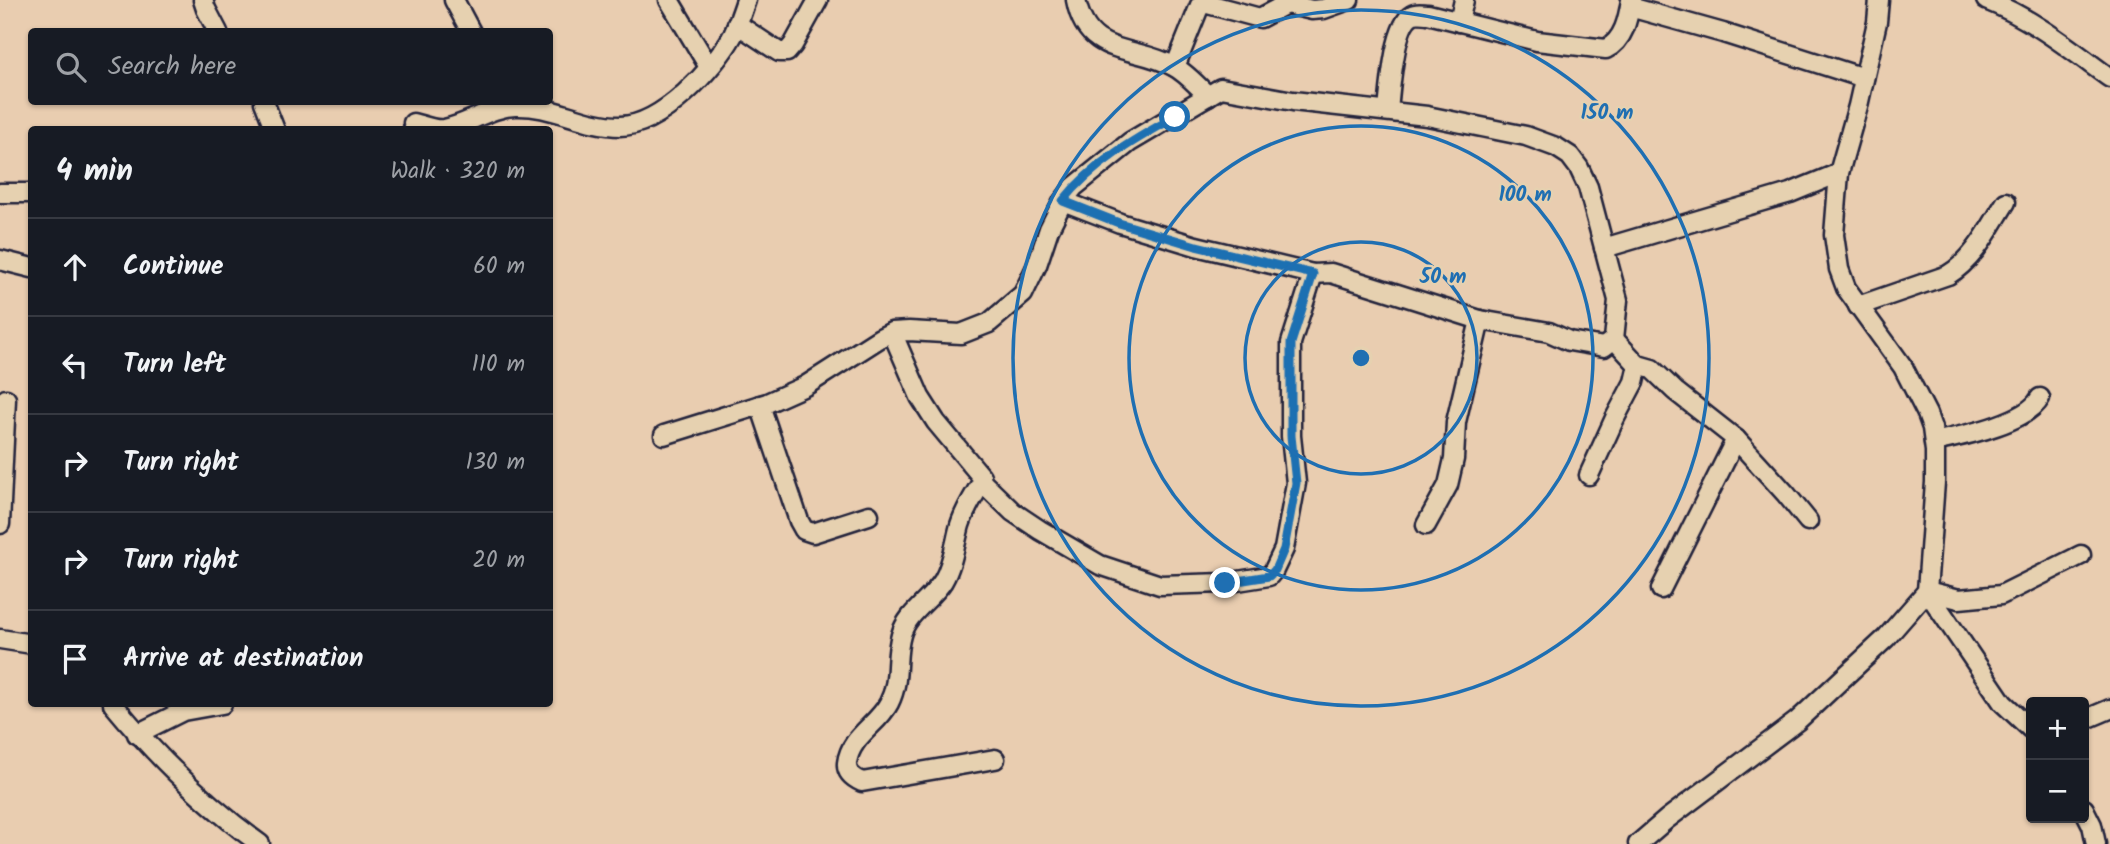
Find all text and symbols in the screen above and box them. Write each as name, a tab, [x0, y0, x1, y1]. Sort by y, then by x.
search box	[28, 28, 553, 105]
text: Search here	[108, 46, 236, 88]
icon: search	[52, 48, 90, 86]
text: 150 m	[1580, 97, 1634, 130]
route start	[1159, 101, 1190, 132]
text: 4 min	[56, 148, 133, 196]
text: Walk · 320 m	[390, 154, 525, 190]
text: 100 m	[1498, 179, 1552, 212]
text: Continue	[123, 246, 224, 288]
icon: ahead	[56, 248, 94, 286]
text: 60 m	[473, 249, 525, 285]
text: 50 m	[1419, 261, 1466, 294]
text: Turn left	[123, 344, 226, 386]
icon: left	[56, 346, 94, 384]
centre of rings	[1349, 346, 1373, 370]
text: 110 m	[472, 347, 525, 383]
text: Turn right	[123, 442, 239, 484]
icon: right	[56, 444, 94, 482]
text: 130 m	[466, 445, 525, 481]
text: Turn right	[123, 540, 239, 582]
icon: right	[56, 542, 94, 580]
text: 20 m	[473, 543, 525, 579]
route end	[1209, 567, 1240, 598]
text: Arrive at destination	[123, 638, 363, 680]
icon: arrive	[56, 640, 94, 678]
map controls	[2026, 697, 2089, 823]
button: +	[2026, 697, 2089, 760]
button: −	[2026, 760, 2089, 823]

